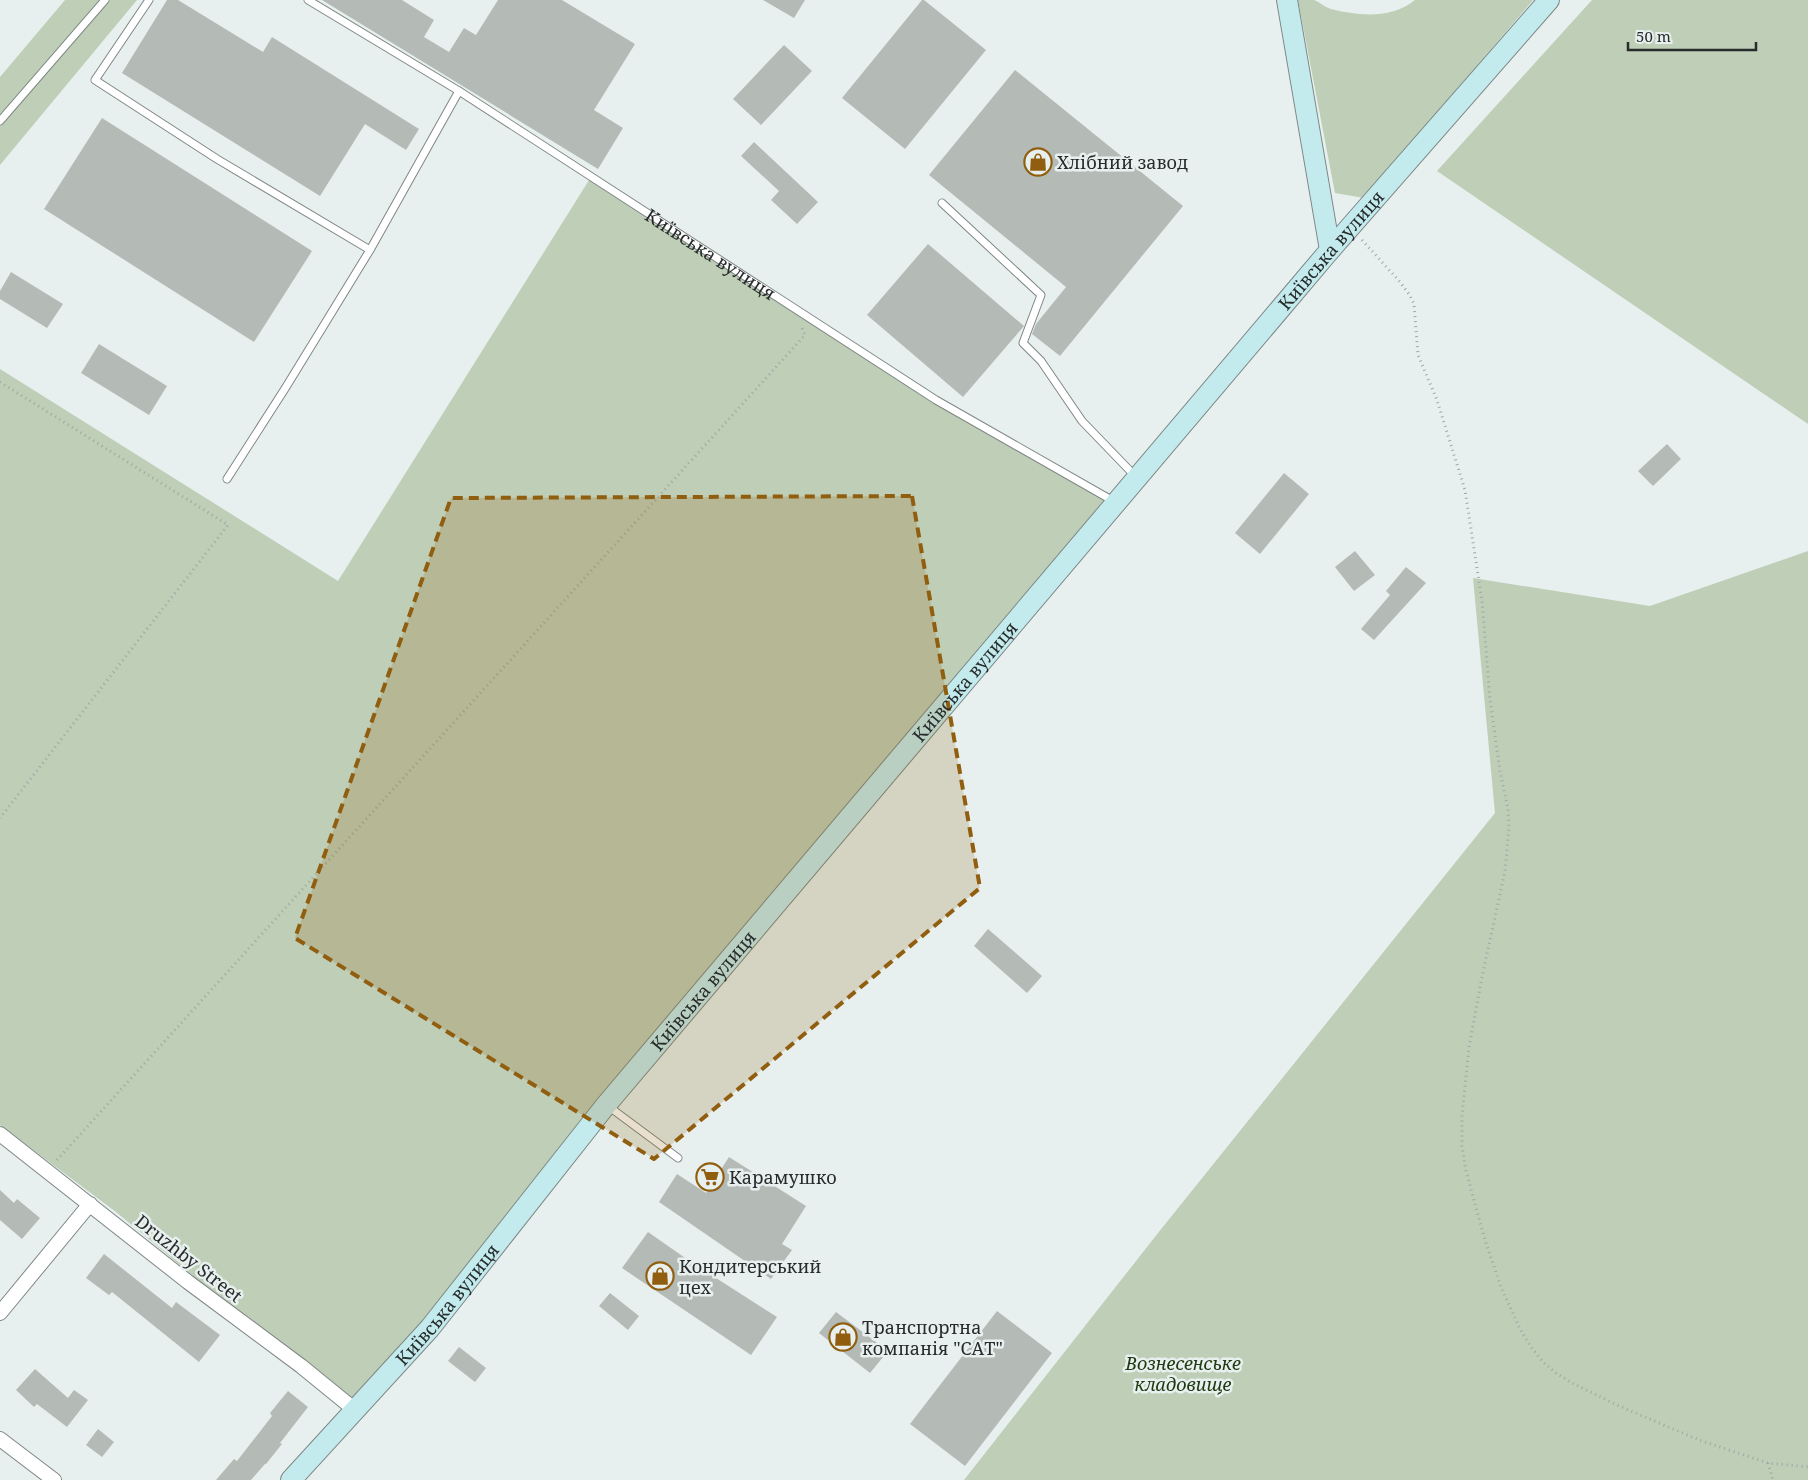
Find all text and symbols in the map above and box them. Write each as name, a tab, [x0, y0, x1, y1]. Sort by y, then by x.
scale bar	[1628, 20, 1756, 52]
text: 50 m	[1636, 26, 1671, 46]
shop icon: Хлібний завод	[1023, 147, 1053, 177]
place label: Хлібний завод	[1057, 150, 1188, 174]
street label: Київська вулиця	[1273, 185, 1389, 315]
street label: Київська вулиця	[641, 203, 780, 305]
street label: Київська вулиця	[907, 616, 1022, 747]
street label: Київська вулиця	[645, 925, 761, 1056]
supermarket icon: Карамушко	[695, 1162, 725, 1192]
place label: Карамушко	[729, 1165, 837, 1189]
street label: Druzhby Street	[131, 1209, 247, 1307]
street label: Київська вулиця	[390, 1239, 504, 1370]
place label: Кондитерський цех	[679, 1254, 822, 1299]
shop icon: Кондитерський цех	[645, 1261, 675, 1291]
place label: Транспортна компанія "САТ"	[862, 1315, 1003, 1360]
shop icon: Транспортна компанія "САТ"	[828, 1322, 858, 1352]
park label: Вознесенське кладовище	[1124, 1351, 1241, 1396]

